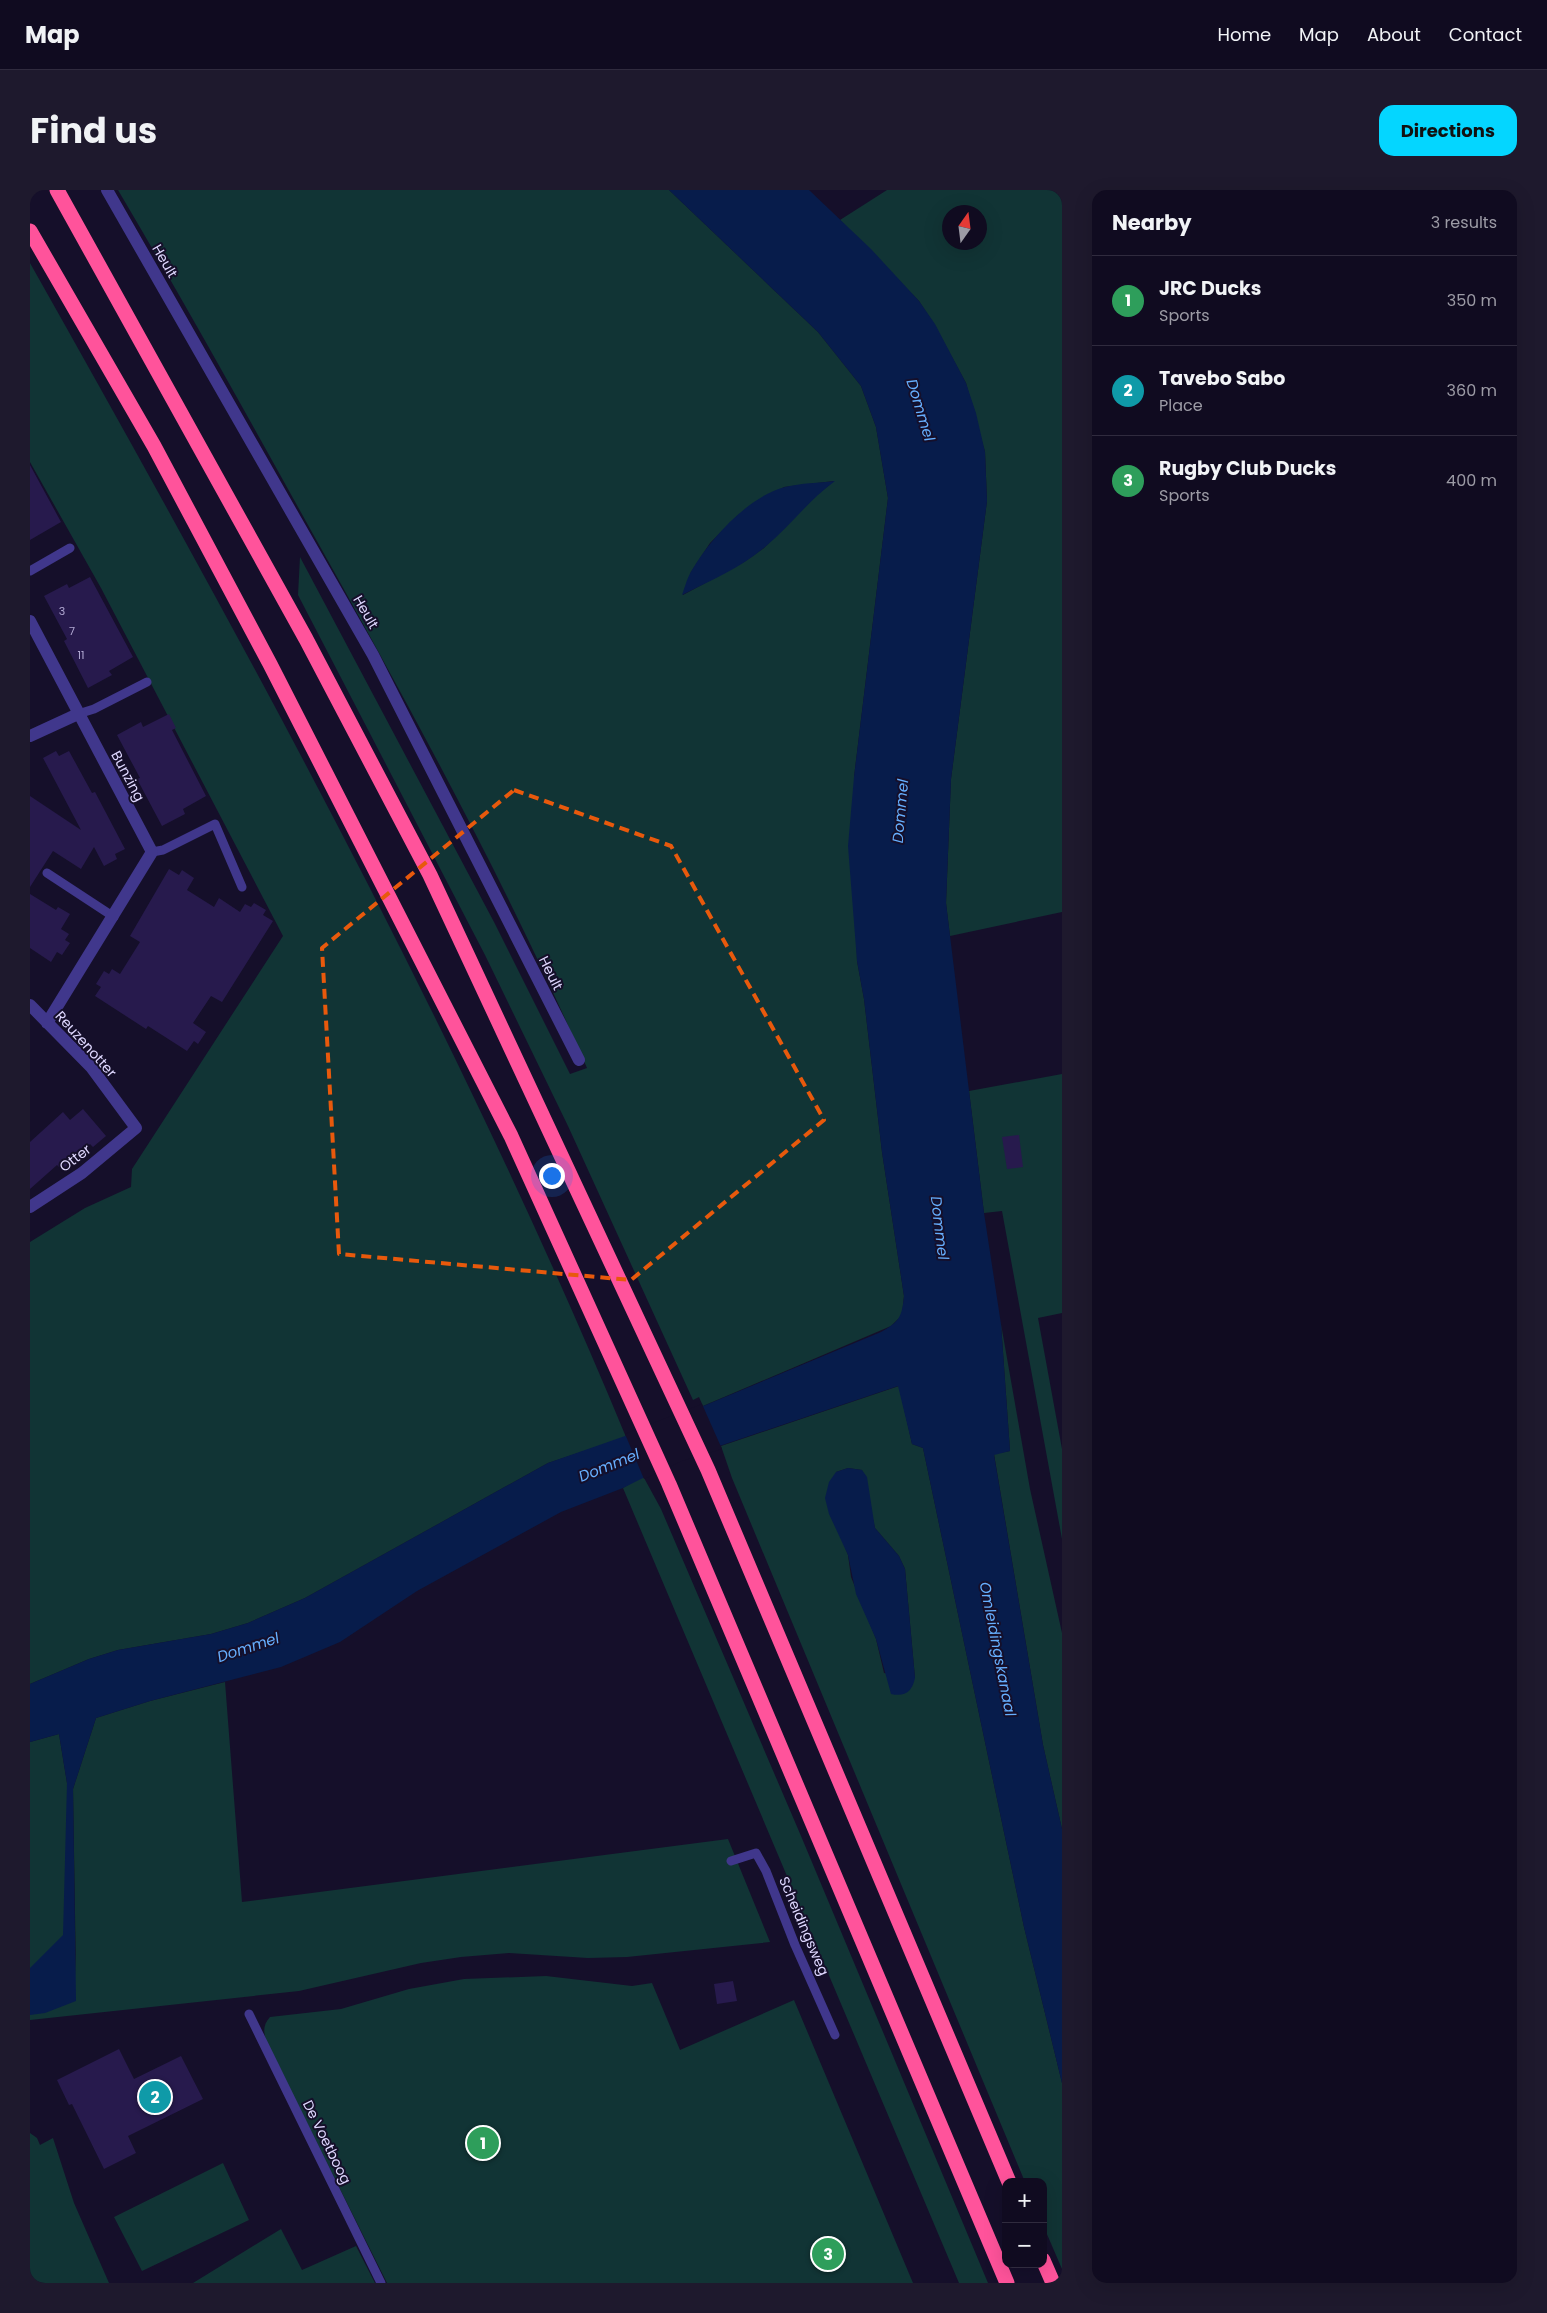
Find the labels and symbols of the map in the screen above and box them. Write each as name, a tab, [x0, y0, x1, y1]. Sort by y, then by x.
north arrow	[942, 205, 987, 250]
street label: Heult	[147, 240, 183, 282]
water label: Dommel	[902, 376, 940, 444]
street label: Heult	[348, 591, 384, 633]
house number: 3	[59, 603, 65, 619]
house number: 7	[69, 623, 75, 639]
house number: 11	[77, 647, 85, 663]
street label: Bunzing	[106, 747, 150, 805]
water label: Dommel	[887, 778, 913, 844]
street label: Heult	[534, 952, 568, 994]
street label: Reuzenotter	[51, 1006, 121, 1082]
street label: Otter	[55, 1139, 95, 1177]
your location	[539, 1163, 565, 1189]
water label: Dommel	[926, 1195, 954, 1261]
water label: Dommel	[575, 1443, 643, 1487]
water label: Omleidingskanaal	[975, 1580, 1021, 1718]
water label: Dommel	[214, 1627, 282, 1667]
street label: Scheidingsweg	[774, 1873, 834, 1979]
pin: 2	[139, 2078, 171, 2116]
street label: De Voetboog	[298, 2097, 356, 2187]
pin: 1	[467, 2124, 499, 2162]
pin: 3	[812, 2235, 844, 2273]

